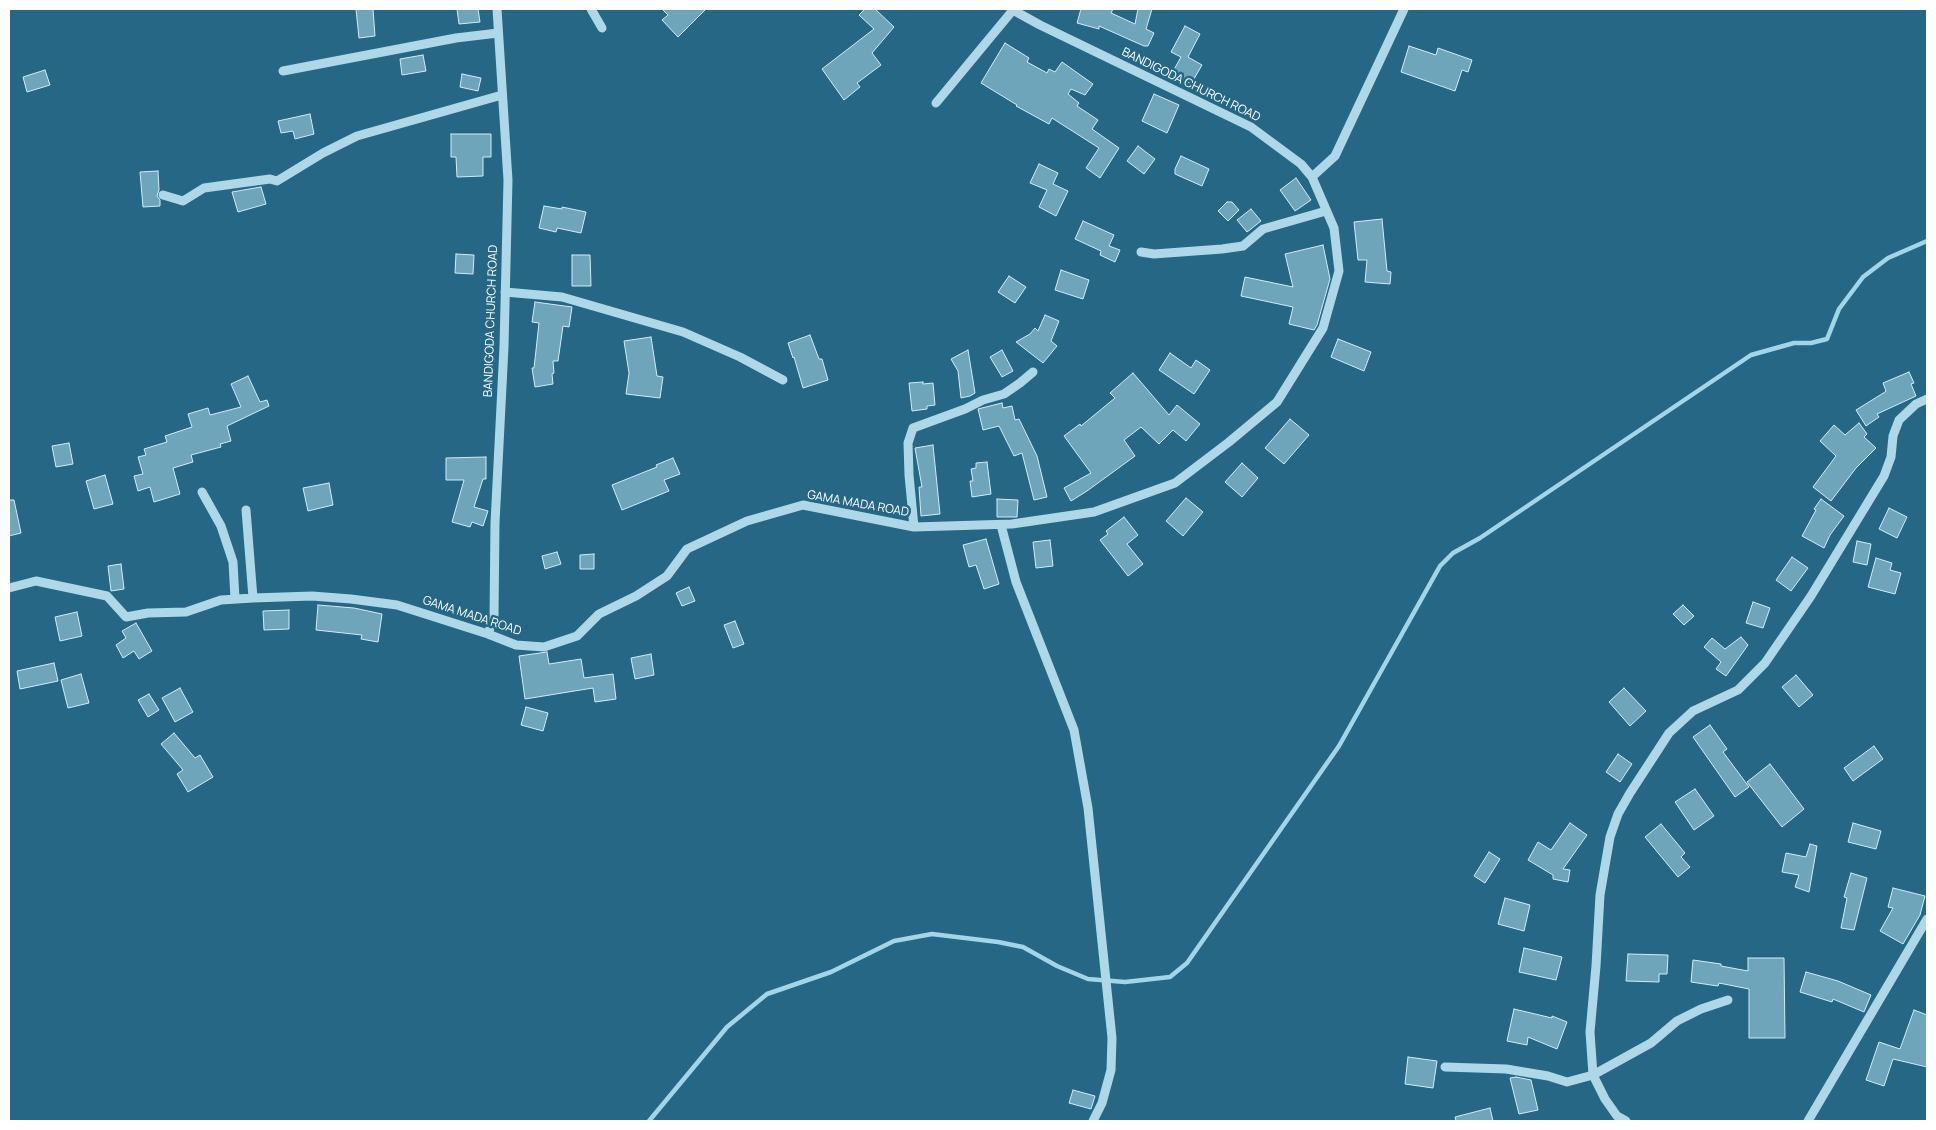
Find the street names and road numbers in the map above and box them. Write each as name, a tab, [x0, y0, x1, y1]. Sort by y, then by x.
street label: BANDIGODA CHURCH ROAD	[1119, 45, 1263, 125]
street label: BANDIGODA CHURCH ROAD	[481, 245, 501, 397]
street label: GAMA MADA ROAD	[806, 488, 910, 520]
street label: GAMA MADA ROAD	[421, 593, 523, 639]

